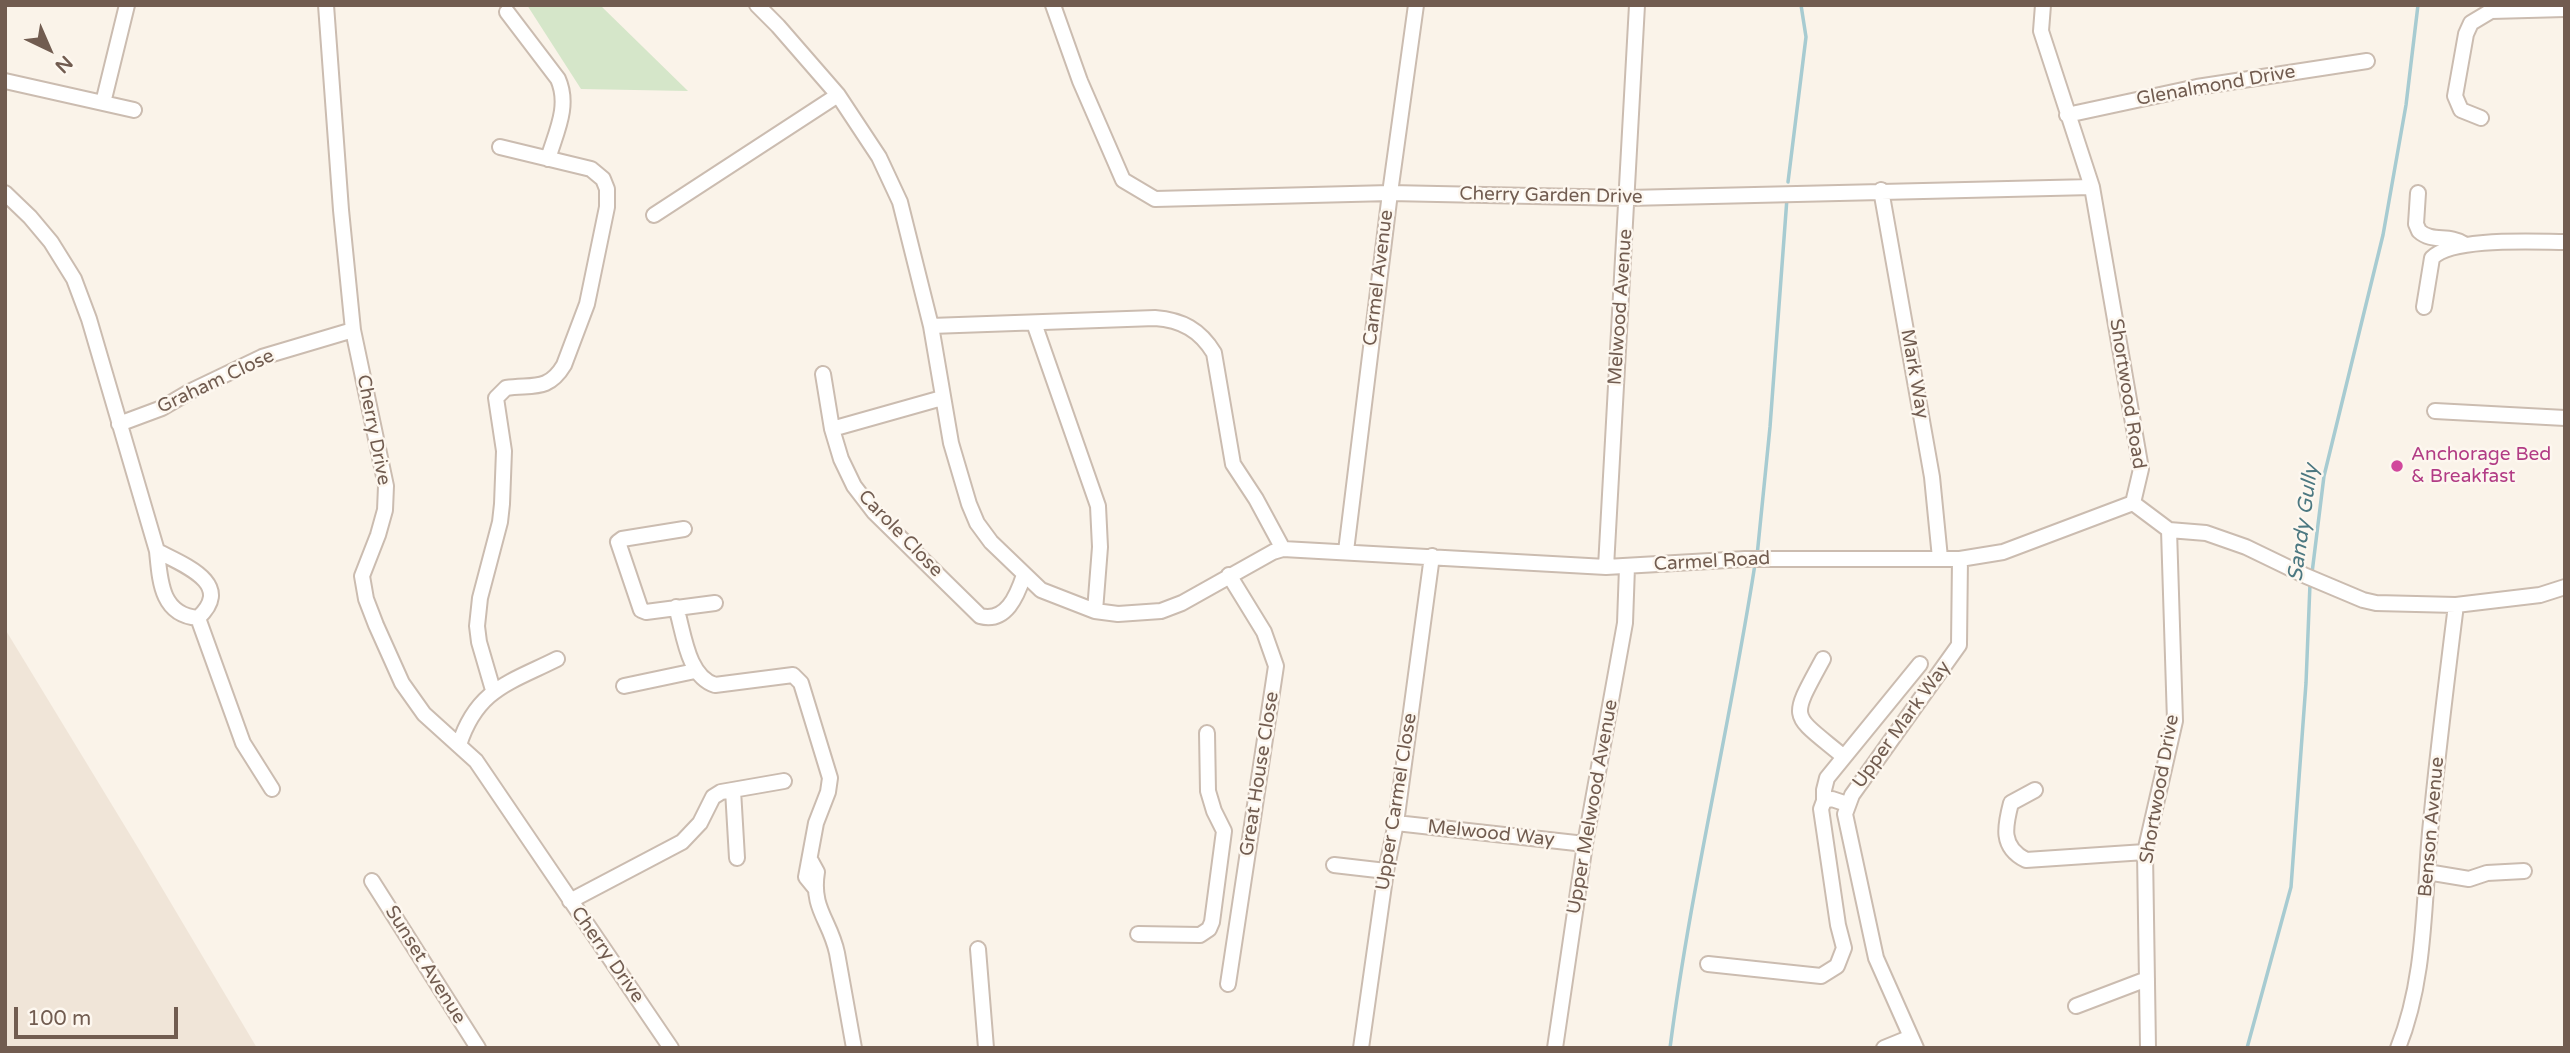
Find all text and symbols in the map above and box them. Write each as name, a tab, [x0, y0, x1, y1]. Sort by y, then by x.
north arrow	[14, 14, 84, 84]
text: N	[50, 51, 77, 77]
street label: Glenalmond Drive	[2135, 61, 2297, 111]
street label: Cherry Garden Drive	[1459, 183, 1643, 209]
street label: Carmel Avenue	[1359, 209, 1399, 347]
street label: Melwood Avenue	[1604, 228, 1638, 386]
street label: Shortwood Road	[2104, 317, 2150, 471]
street label: Mark Way	[1895, 327, 1933, 421]
street label: Graham Close	[154, 345, 278, 419]
street label: Cherry Drive	[351, 373, 395, 487]
place label: Anchorage Bed & Breakfast	[2411, 444, 2551, 488]
marker: Anchorage Bed & Breakfast	[2389, 458, 2405, 474]
water label: Sandy Gully	[2283, 463, 2325, 583]
street label: Carole Close	[853, 486, 947, 582]
street label: Carmel Road	[1653, 548, 1771, 576]
street label: Upper Mark Way	[1848, 657, 1956, 793]
street label: Great House Close	[1236, 690, 1284, 858]
street label: Upper Melwood Avenue	[1563, 698, 1623, 916]
street label: Upper Carmel Close	[1372, 712, 1422, 892]
street label: Shortwood Drive	[2136, 713, 2184, 865]
street label: Benson Avenue	[2415, 756, 2449, 898]
street label: Melwood Way	[1426, 816, 1556, 852]
street label: Sunset Avenue	[380, 902, 470, 1028]
street label: Cherry Drive	[566, 903, 648, 1007]
scale bar	[18, 993, 182, 1038]
text: 100 m	[27, 1006, 91, 1031]

